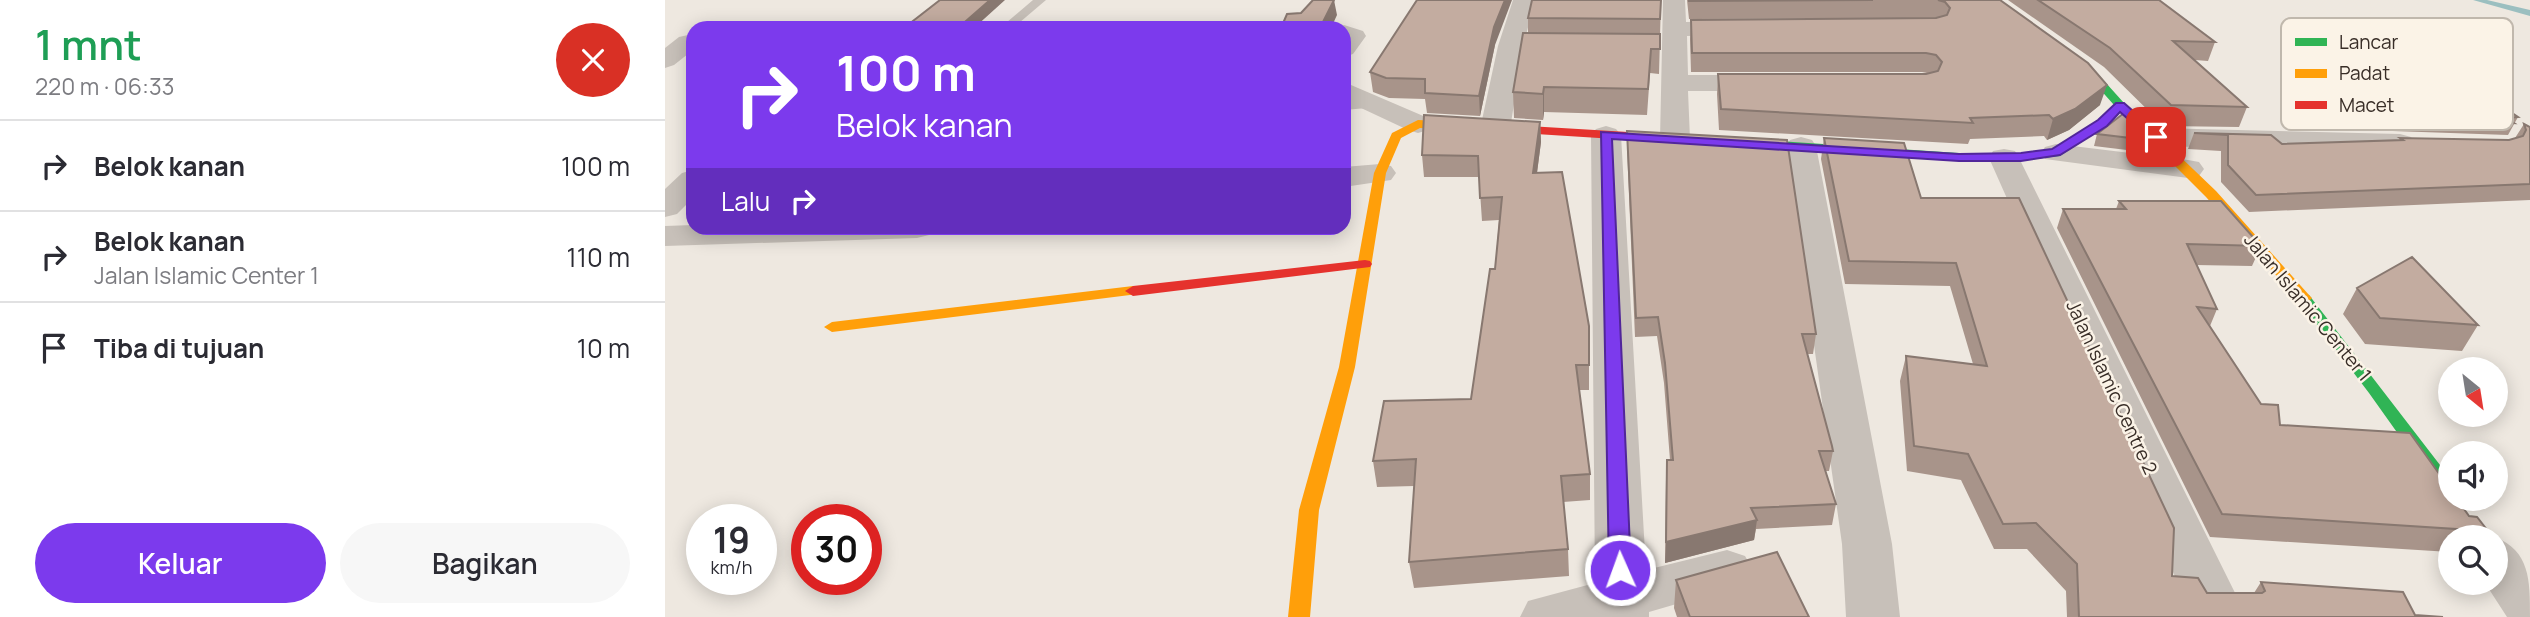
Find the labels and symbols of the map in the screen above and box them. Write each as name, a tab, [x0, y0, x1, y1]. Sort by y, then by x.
legend	[2281, 18, 2513, 130]
text: Lancar	[2339, 29, 2398, 55]
text: Padat	[2339, 60, 2390, 86]
text: Macet	[2339, 92, 2394, 118]
pin	[2126, 107, 2186, 167]
street label: Jalan Islamic Center 1	[2238, 227, 2378, 387]
street label: Jalan Islamic Centre 2	[2060, 296, 2164, 478]
north arrow	[2438, 357, 2508, 427]
speed limit sign: 30	[791, 504, 882, 595]
position arrow	[1583, 533, 1657, 607]

